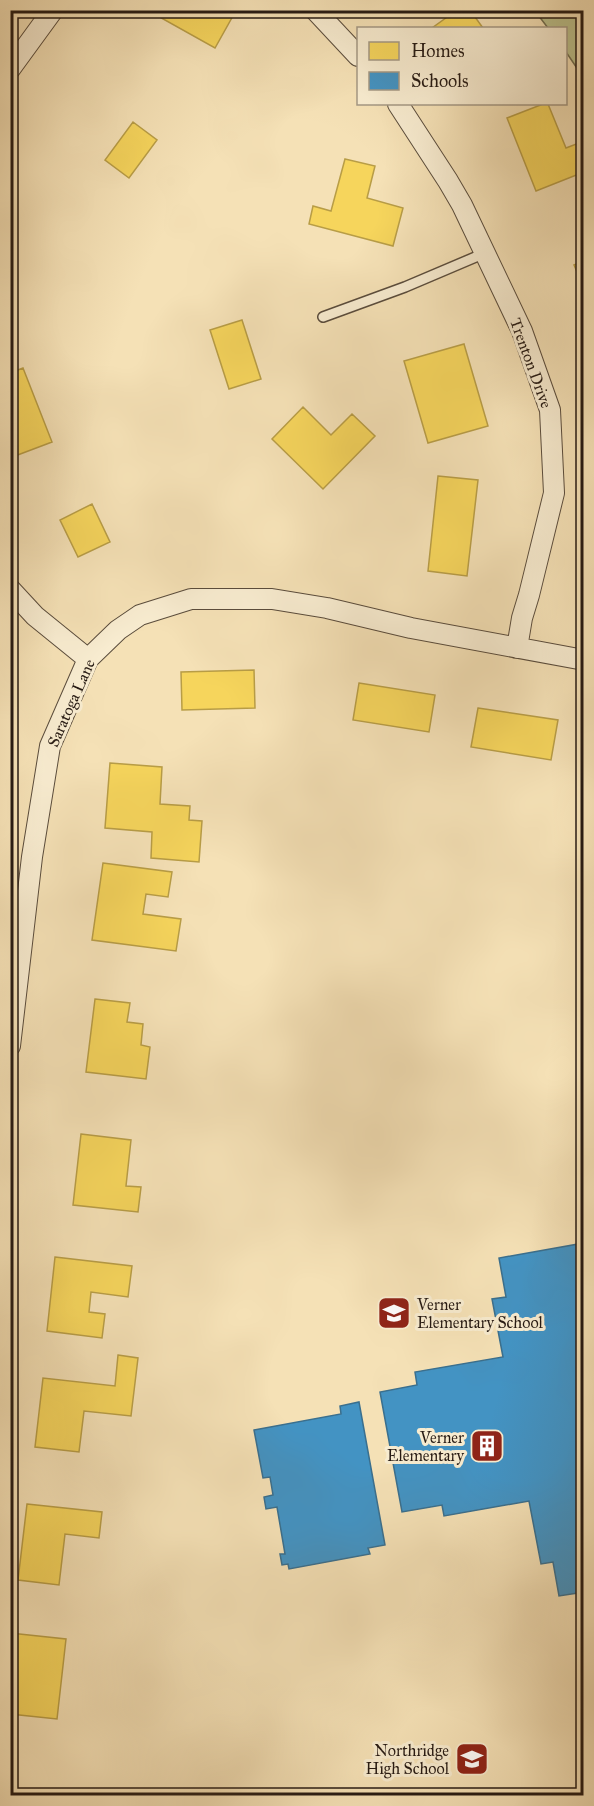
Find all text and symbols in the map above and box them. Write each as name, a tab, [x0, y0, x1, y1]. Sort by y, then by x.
legend	[357, 27, 567, 105]
text: Homes	[411, 40, 465, 62]
text: Schools	[411, 70, 469, 92]
street label: Trenton Drive	[506, 315, 556, 411]
street label: Saratoga Lane	[43, 656, 100, 750]
school or university icon: Verner Elementary School	[376, 1295, 412, 1331]
place label: Verner Elementary School	[416, 1295, 543, 1332]
place label: Verner Elementary	[387, 1428, 464, 1465]
building icon: Verner Elementary	[469, 1428, 505, 1464]
place label: Northridge High School	[366, 1741, 450, 1779]
school or university icon: Northridge High School	[454, 1741, 490, 1777]

